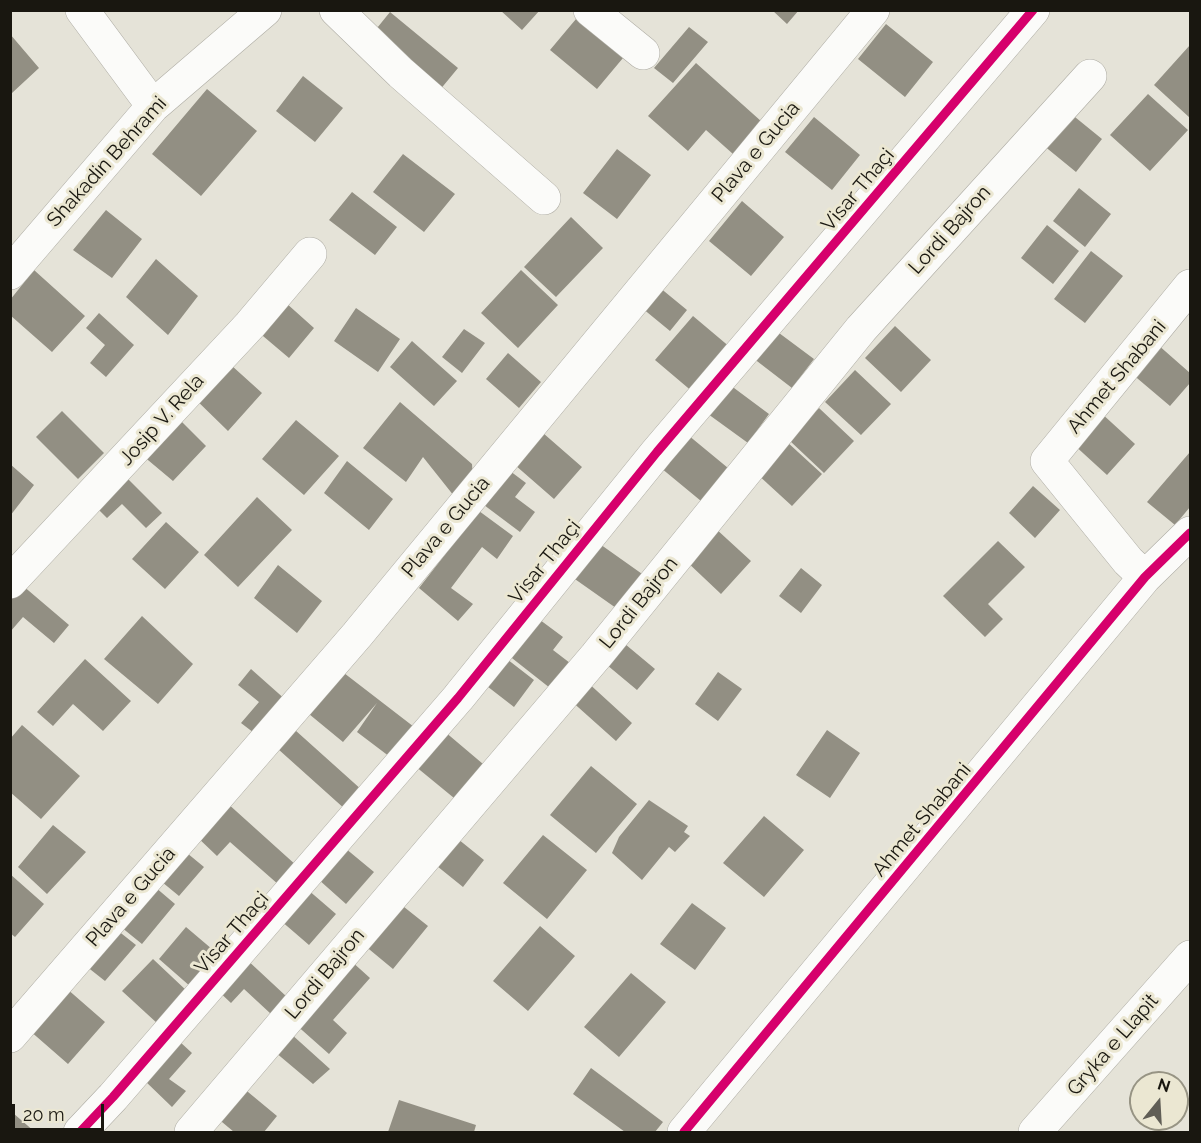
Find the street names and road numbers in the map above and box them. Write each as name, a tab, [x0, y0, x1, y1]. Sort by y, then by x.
street label: Shakadin Behrami	[42, 92, 172, 232]
street label: Plava e Gucia	[707, 97, 805, 207]
street label: Visar Thaçi	[816, 144, 900, 236]
street label: Lordi Bajron	[904, 181, 996, 279]
street label: Ahmet Shabani	[1063, 315, 1171, 439]
street label: Josip V. Rela	[115, 369, 209, 471]
street label: Plava e Gucia	[397, 472, 495, 582]
street label: Visar Thaçi	[504, 515, 586, 609]
street label: Lordi Bajron	[595, 552, 683, 654]
street label: Ahmet Shabani	[868, 758, 976, 882]
street label: Plava e Gucia	[81, 842, 181, 952]
street label: Visar Thaçi	[190, 887, 274, 979]
street label: Lordi Bajron	[280, 924, 370, 1024]
street label: Gryka e Llapit	[1062, 989, 1164, 1101]

